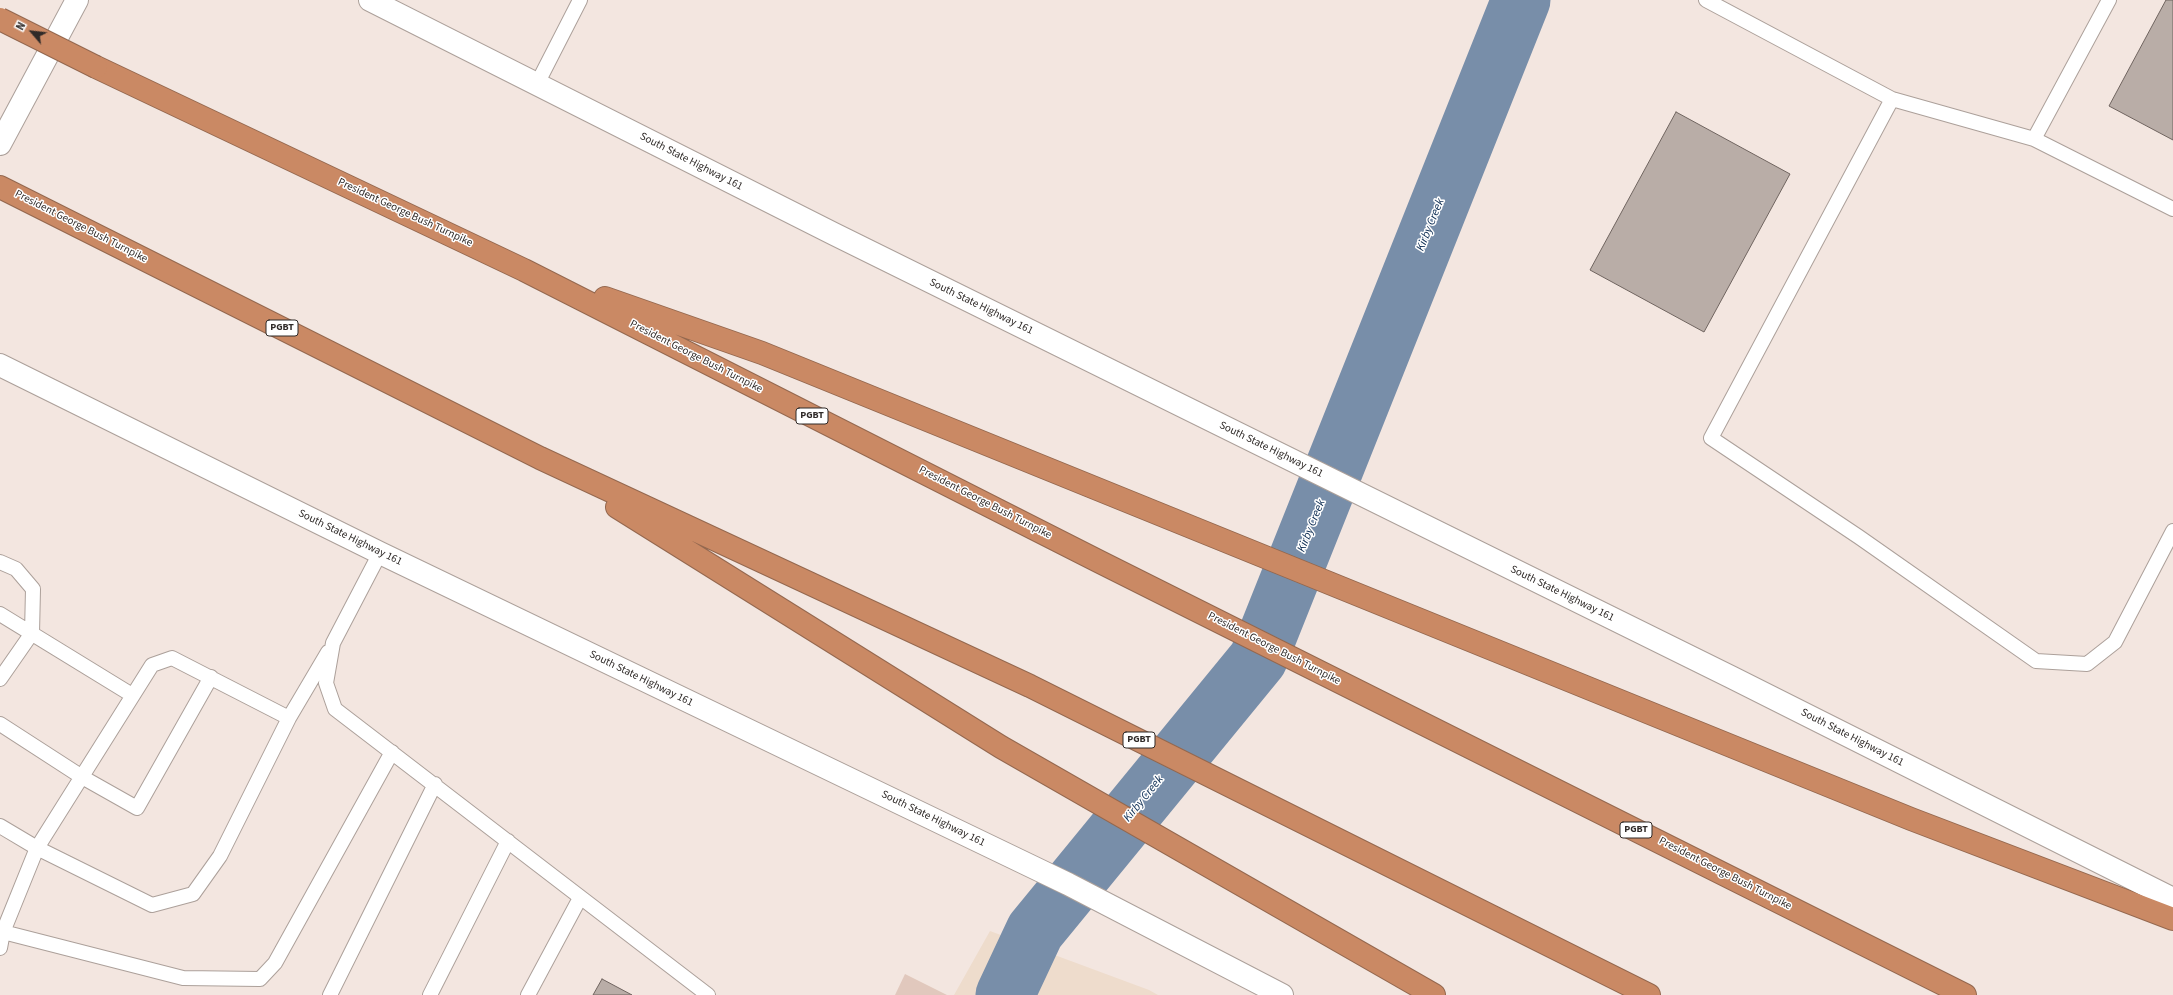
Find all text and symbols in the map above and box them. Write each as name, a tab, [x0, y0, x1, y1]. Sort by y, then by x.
north arrow	[12, 12, 52, 52]
text: N	[13, 19, 29, 33]
street label: South State Highway 161	[637, 130, 745, 194]
street label: President George Bush Turnpike	[336, 176, 474, 250]
street label: President George Bush Turnpike	[12, 188, 150, 266]
water label: Kirby Creek	[1414, 197, 1448, 253]
street label: South State Highway 161	[927, 276, 1035, 338]
street label: President George Bush Turnpike	[627, 318, 765, 396]
road number: PGBT	[266, 320, 298, 336]
road number: PGBT	[796, 408, 828, 424]
street label: South State Highway 161	[1217, 419, 1325, 481]
street label: President George Bush Turnpike	[916, 464, 1054, 542]
water label: Kirby Creek	[1295, 498, 1329, 554]
street label: South State Highway 161	[296, 507, 404, 569]
street label: South State Highway 161	[1508, 563, 1616, 625]
street label: President George Bush Turnpike	[1205, 610, 1343, 688]
street label: South State Highway 161	[587, 648, 695, 710]
street label: South State Highway 161	[1798, 706, 1906, 770]
road number: PGBT	[1123, 732, 1155, 748]
water label: Kirby Creek	[1121, 773, 1167, 825]
street label: South State Highway 161	[879, 788, 987, 850]
road number: PGBT	[1620, 822, 1652, 838]
street label: President George Bush Turnpike	[1656, 835, 1794, 913]

